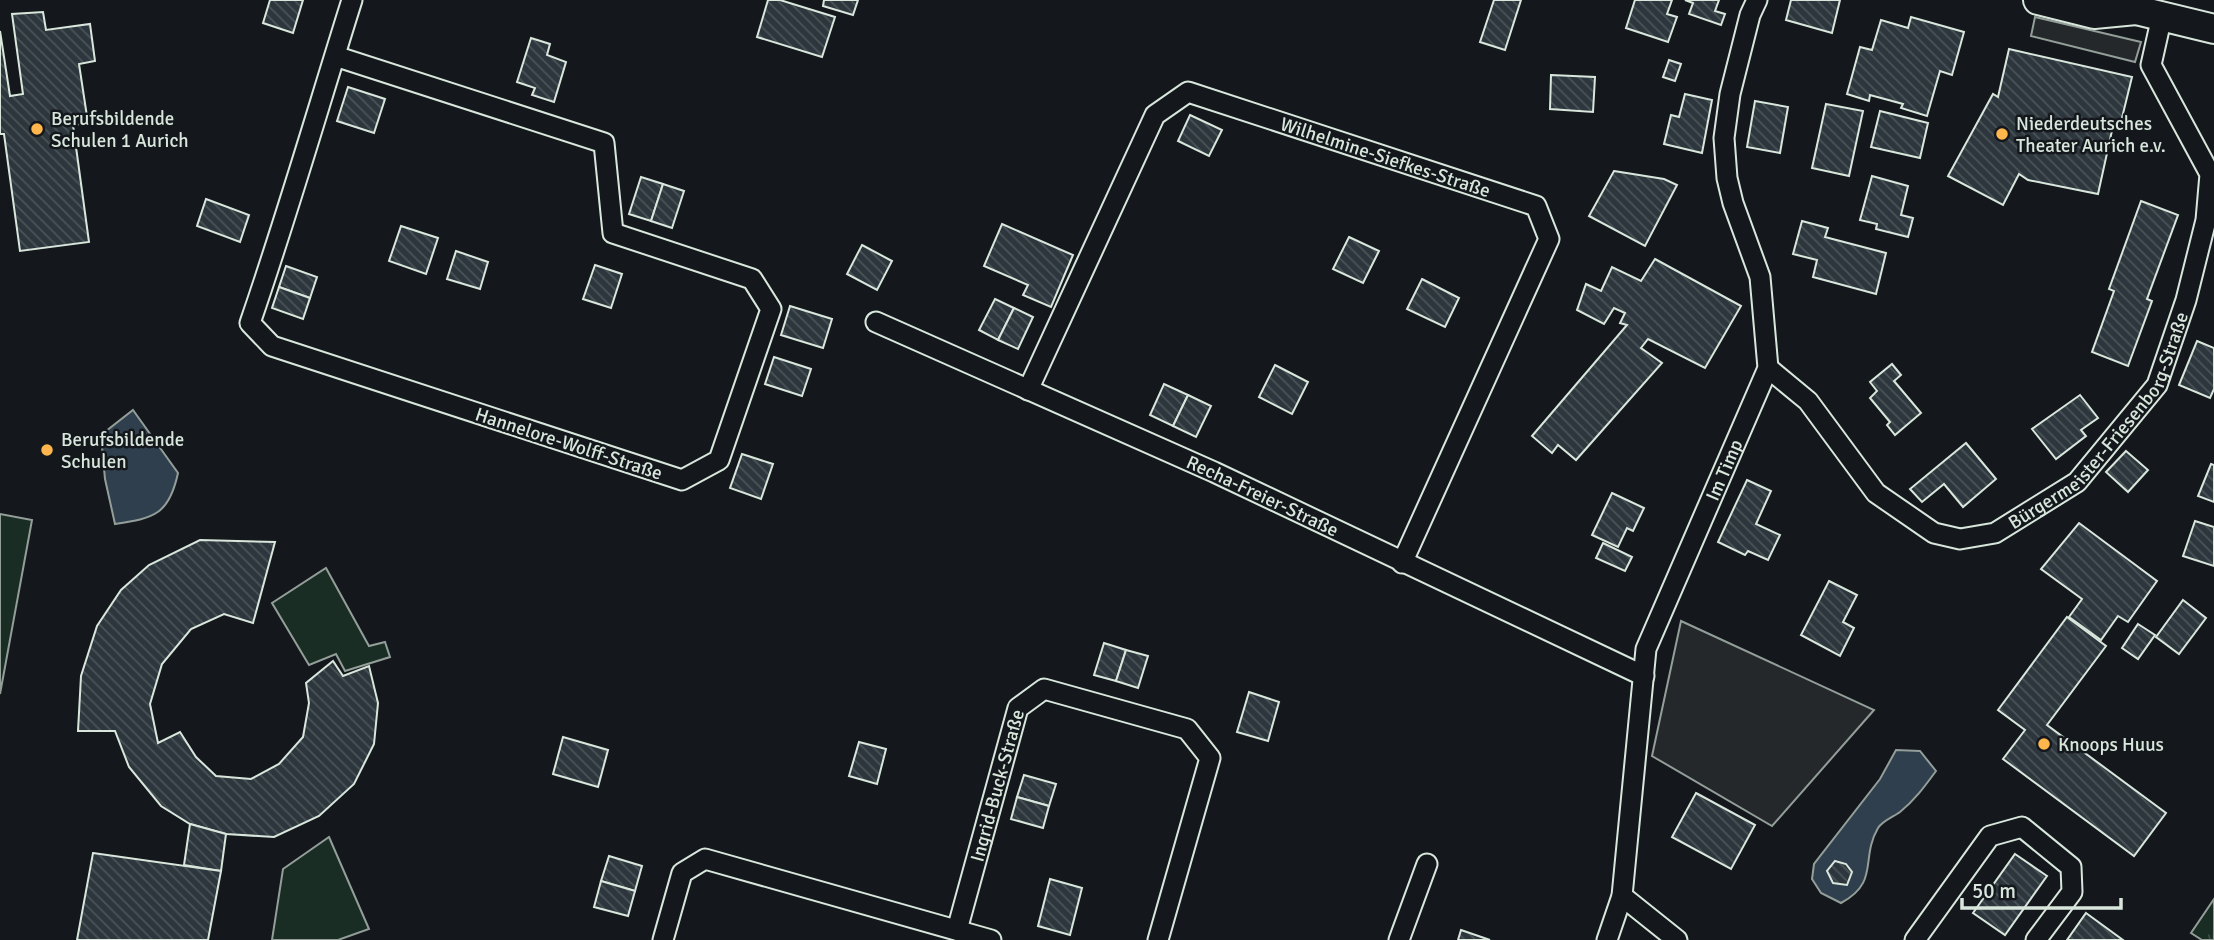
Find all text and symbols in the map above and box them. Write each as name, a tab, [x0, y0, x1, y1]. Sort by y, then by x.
place label: Berufsbildende Schulen 1 Aurich	[51, 107, 189, 153]
street label: Wilhelmine-Siefkes-Straße	[1277, 112, 1493, 203]
place label: Niederdeutsches Theater Aurich e.v.	[2016, 112, 2166, 158]
marker: Berufsbildende Schulen 1 Aurich	[29, 121, 45, 137]
marker: Niederdeutsches Theater Aurich e.v.	[1994, 126, 2010, 142]
street label: Bürgermeister-Friesenborg-Straße	[2004, 309, 2194, 535]
street label: Hannelore-Wolff-Straße	[472, 402, 665, 486]
place label: Berufsbildende Schulen	[61, 428, 184, 474]
street label: Im Timp	[1701, 436, 1749, 505]
marker: Berufsbildende Schulen	[39, 442, 55, 458]
street label: Recha-Freier-Straße	[1183, 450, 1342, 542]
street label: Ingrid-Buck-Straße	[965, 707, 1030, 864]
place label: Knoops Huus	[2058, 733, 2164, 757]
marker: Knoops Huus	[2036, 736, 2052, 752]
scale bar	[1962, 866, 2121, 910]
text: 50 m	[1972, 878, 2016, 904]

